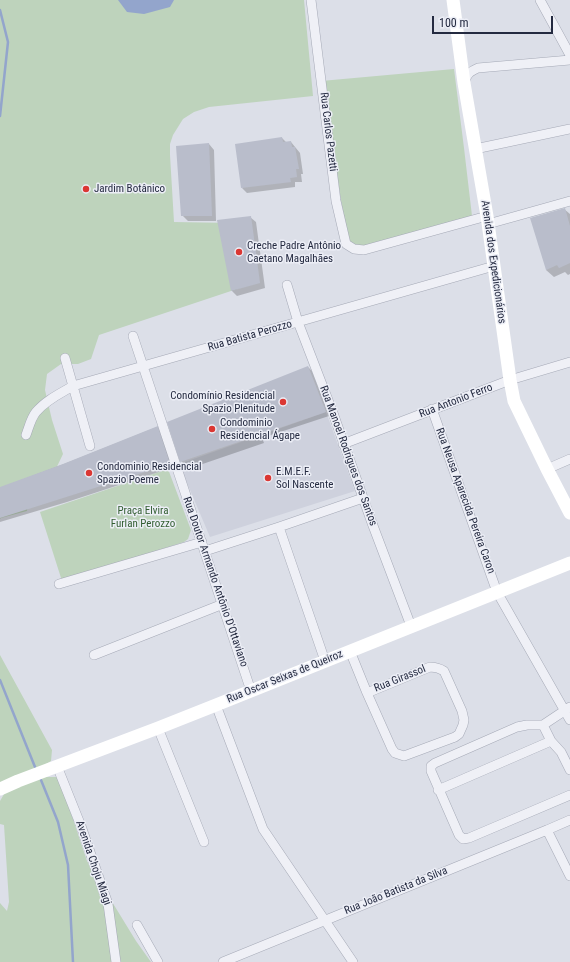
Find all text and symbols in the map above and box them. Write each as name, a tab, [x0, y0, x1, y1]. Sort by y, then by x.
scale bar	[434, 8, 555, 34]
text: 100 m	[439, 16, 469, 30]
street label: Rua Carlos Pazetti	[317, 92, 339, 172]
place label: Jardim Botânico	[94, 182, 165, 196]
marker: Jardim Botânico	[81, 184, 91, 194]
street label: Avenida dos Expedicionários	[478, 199, 508, 325]
place label: Creche Padre Antônio Caetano Magalhães	[247, 239, 341, 265]
marker: Creche Padre Antônio Caetano Magalhães	[234, 247, 244, 257]
street label: Rua Batista Perozzo	[206, 318, 294, 354]
street label: Rua Antonio Ferro	[417, 381, 495, 421]
street label: Rua Manoel Rodrigues dos Santos	[316, 384, 380, 528]
place label: Condomínio Residencial Spazio Plenitude	[170, 389, 275, 415]
marker: Condomínio Residencial Spazio Plenitude	[278, 397, 288, 407]
place label: Condominio Residencial Ágape	[220, 416, 300, 442]
marker: Condominio Residencial Ágape	[207, 424, 217, 434]
street label: Rua Neusa Aparecida Pereira Caron	[432, 426, 498, 576]
place label: Condominio Residencial Spazio Poeme	[97, 460, 202, 486]
place label: E.M.E.F. Sol Nascente	[276, 465, 333, 491]
marker: Condominio Residencial Spazio Poeme	[84, 468, 94, 478]
marker: E.M.E.F. Sol Nascente	[263, 473, 273, 483]
street label: Rua Doutor Armando Antônio D'Ottaviano	[180, 495, 250, 669]
park label: Praça Elvira Furlan Perozzo	[111, 504, 175, 530]
street label: Rua Oscar Seixas de Queiroz	[225, 648, 345, 706]
street label: Rua Girassol	[372, 663, 428, 695]
street label: Avenida Choju Miagi	[72, 819, 114, 907]
street label: Rua João Batista da Silva	[342, 864, 450, 918]

